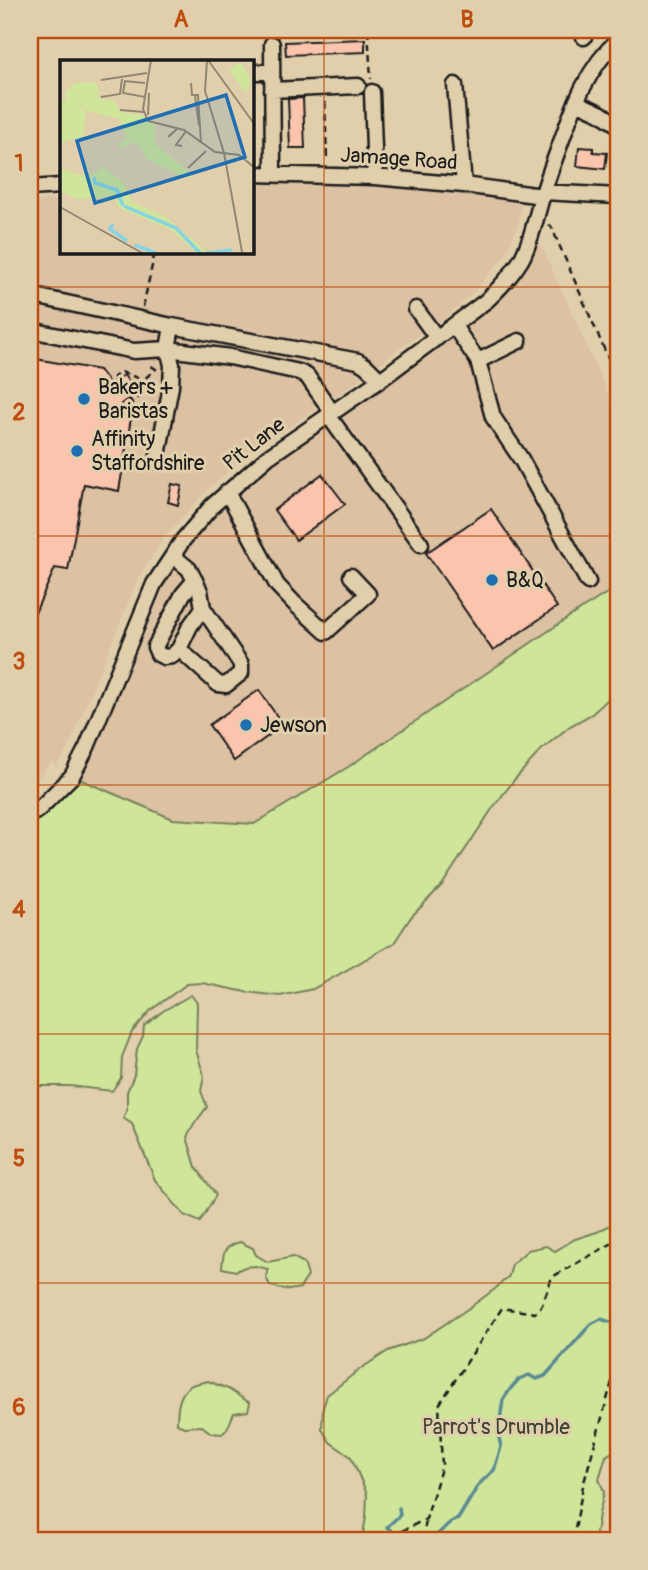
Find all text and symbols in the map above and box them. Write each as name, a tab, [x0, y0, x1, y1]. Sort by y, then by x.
text: A	[174, 5, 189, 34]
text: B	[460, 5, 474, 34]
inset map	[60, 60, 254, 254]
street label: Jamage Road	[340, 141, 458, 177]
text: 1	[15, 149, 24, 178]
place label: Bakers + Baristas	[98, 374, 173, 425]
marker: Bakers + Baristas	[76, 391, 92, 407]
text: 2	[13, 398, 26, 427]
street label: Pit Lane	[217, 411, 291, 477]
place label: Affinity Staffordshire	[91, 426, 205, 477]
marker: Affinity Staffordshire	[69, 443, 85, 459]
place label: B&Q	[506, 567, 544, 594]
marker: B&Q	[484, 572, 500, 588]
text: 3	[13, 647, 25, 676]
place label: Jewson	[260, 712, 327, 739]
marker: Jewson	[238, 717, 254, 733]
text: 4	[12, 895, 26, 924]
text: 5	[13, 1144, 25, 1173]
text: 6	[12, 1393, 26, 1422]
park label: Parrot's Drumble	[422, 1414, 571, 1441]

